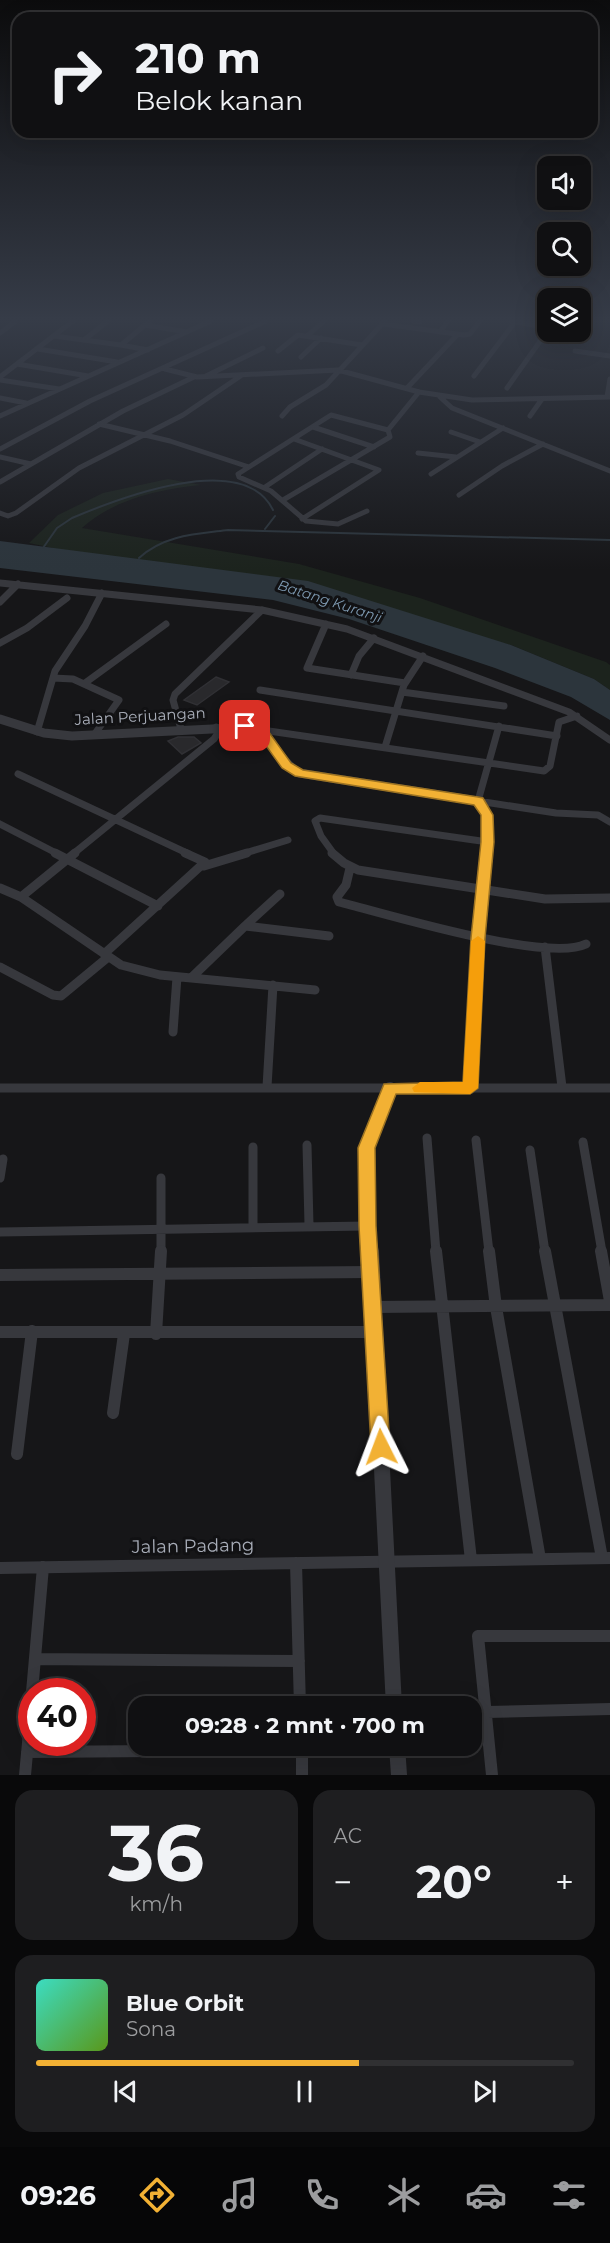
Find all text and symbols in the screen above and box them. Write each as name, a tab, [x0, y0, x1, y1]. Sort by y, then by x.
text: 210 m	[135, 32, 261, 84]
icon: right	[36, 36, 114, 114]
text: Belok kanan	[135, 84, 303, 117]
map controls	[537, 156, 591, 342]
button: sound	[537, 156, 591, 210]
button: search	[537, 222, 591, 276]
button: layers	[537, 288, 591, 342]
water label: Batang Kuranji	[275, 576, 385, 626]
pin	[219, 700, 270, 751]
street label: Jalan Perjuangan	[73, 703, 206, 729]
icon: arrive	[228, 709, 261, 742]
position arrow	[349, 1415, 413, 1479]
street label: Jalan Padang	[131, 1534, 254, 1558]
speed limit sign: 40	[18, 1678, 96, 1756]
text: 09:28 · 2 mnt · 700 m	[185, 1712, 425, 1739]
text: 36	[108, 1805, 204, 1901]
text: AC	[334, 1824, 362, 1848]
text: 20°	[416, 1854, 492, 1909]
text: −	[334, 1862, 352, 1902]
text: +	[555, 1862, 574, 1902]
text: km/h	[130, 1892, 183, 1916]
text: Blue Orbit	[126, 1990, 244, 2017]
text: Sona	[126, 2017, 176, 2041]
icon: previous	[109, 2075, 142, 2108]
icon: pause	[288, 2075, 321, 2108]
icon: next	[468, 2075, 501, 2108]
icon: directions	[136, 2174, 178, 2216]
icon: music	[219, 2174, 261, 2216]
icon: phone	[301, 2174, 343, 2216]
icon: climate	[383, 2174, 425, 2216]
icon: car	[465, 2174, 507, 2216]
icon: filters	[548, 2174, 590, 2216]
text: 09:26	[20, 2179, 96, 2212]

